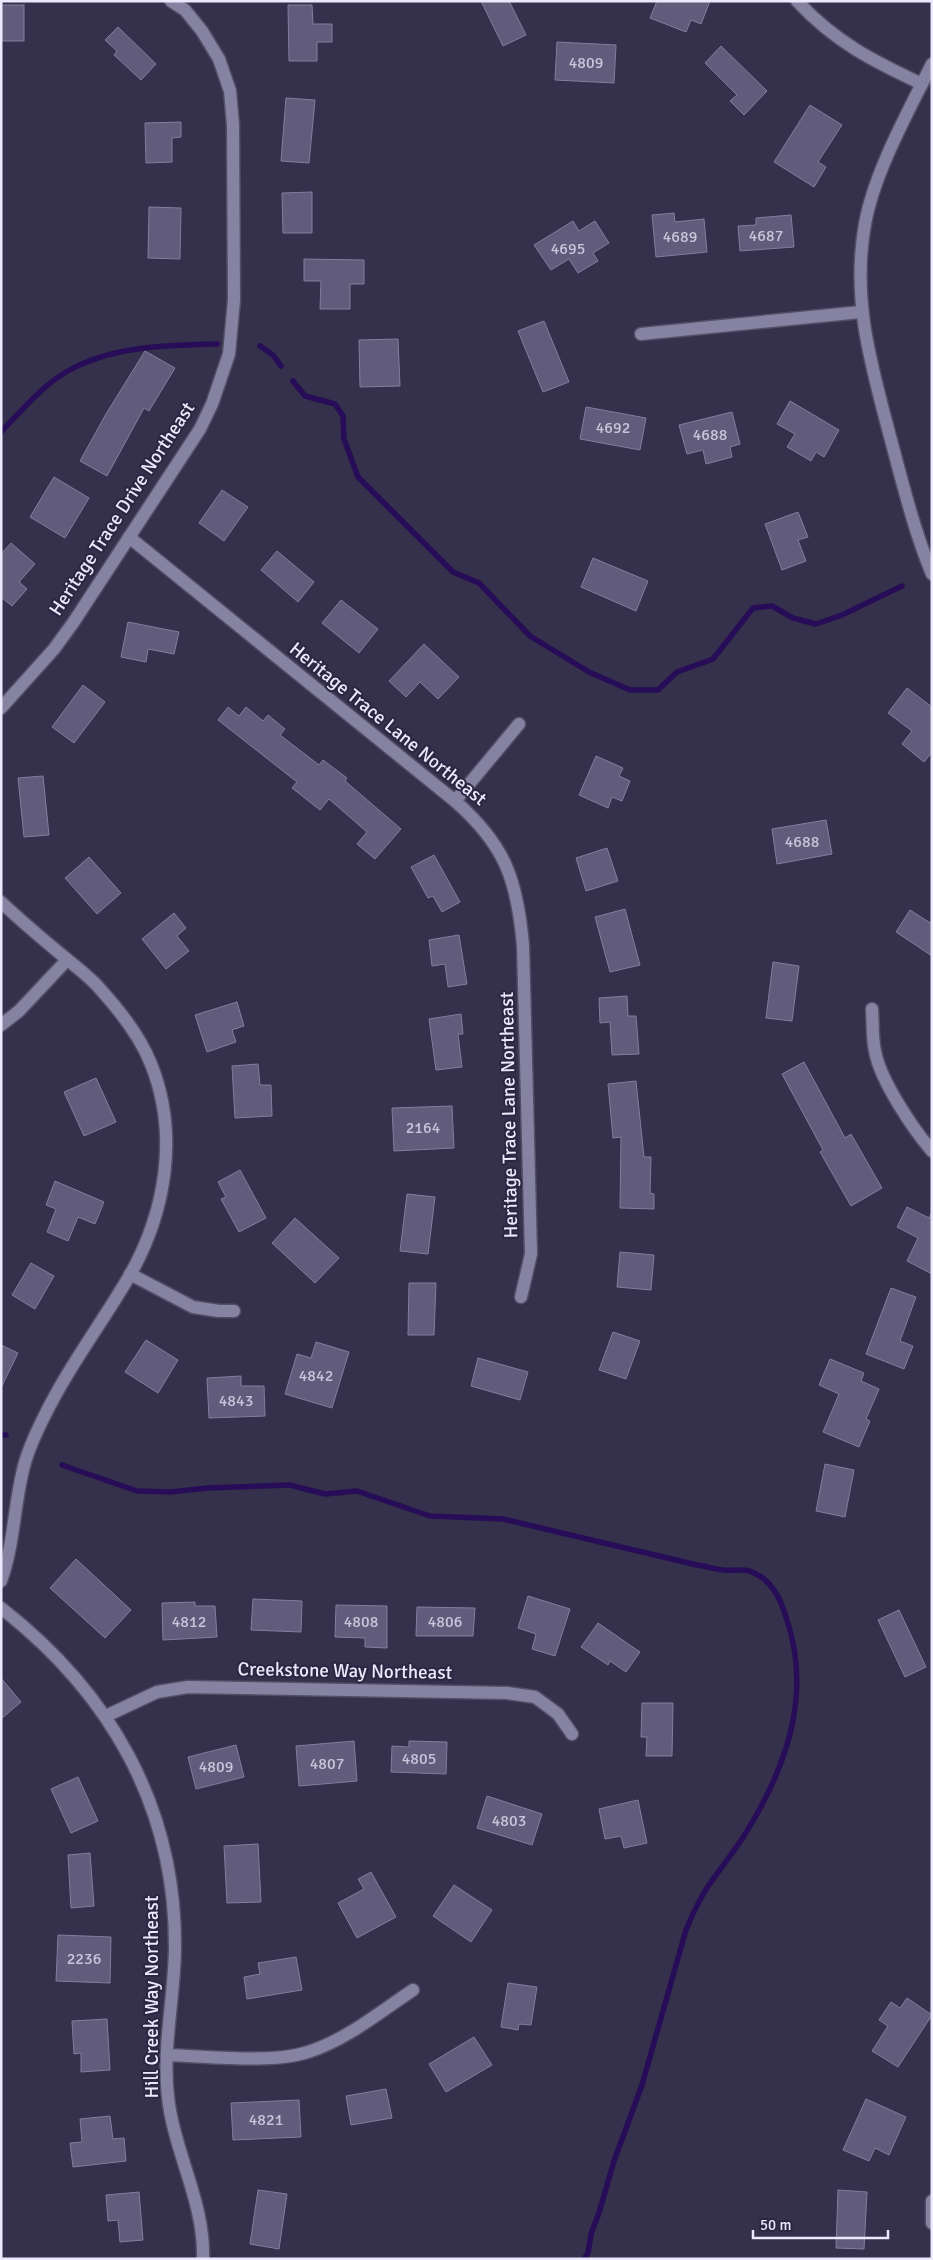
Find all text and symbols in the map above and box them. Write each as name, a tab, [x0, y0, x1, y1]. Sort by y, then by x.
house number: 4809	[569, 53, 603, 73]
house number: 4687	[749, 226, 783, 246]
house number: 4689	[663, 227, 697, 247]
house number: 4695	[551, 239, 585, 259]
street label: Heritage Trace Drive Northeast	[44, 397, 200, 620]
house number: 4692	[596, 418, 630, 438]
house number: 4688	[693, 425, 727, 445]
street label: Heritage Trace Lane Northeast	[285, 637, 492, 811]
house number: 4688	[785, 832, 819, 852]
street label: Heritage Trace Lane Northeast	[495, 991, 523, 1239]
house number: 2164	[406, 1118, 441, 1138]
house number: 4842	[299, 1366, 333, 1386]
house number: 4843	[219, 1391, 253, 1411]
house number: 4812	[172, 1612, 206, 1632]
house number: 4808	[344, 1612, 378, 1632]
house number: 4806	[428, 1612, 462, 1632]
street label: Creekstone Way Northeast	[238, 1657, 453, 1685]
house number: 4805	[402, 1749, 436, 1769]
house number: 4807	[310, 1754, 344, 1774]
house number: 4809	[199, 1757, 233, 1777]
house number: 4803	[492, 1811, 526, 1831]
street label: Hill Creek Way Northeast	[140, 1895, 164, 2099]
house number: 2236	[67, 1949, 101, 1969]
house number: 4821	[249, 2110, 283, 2130]
scale bar	[753, 2208, 888, 2240]
text: 50 m	[760, 2216, 791, 2234]

